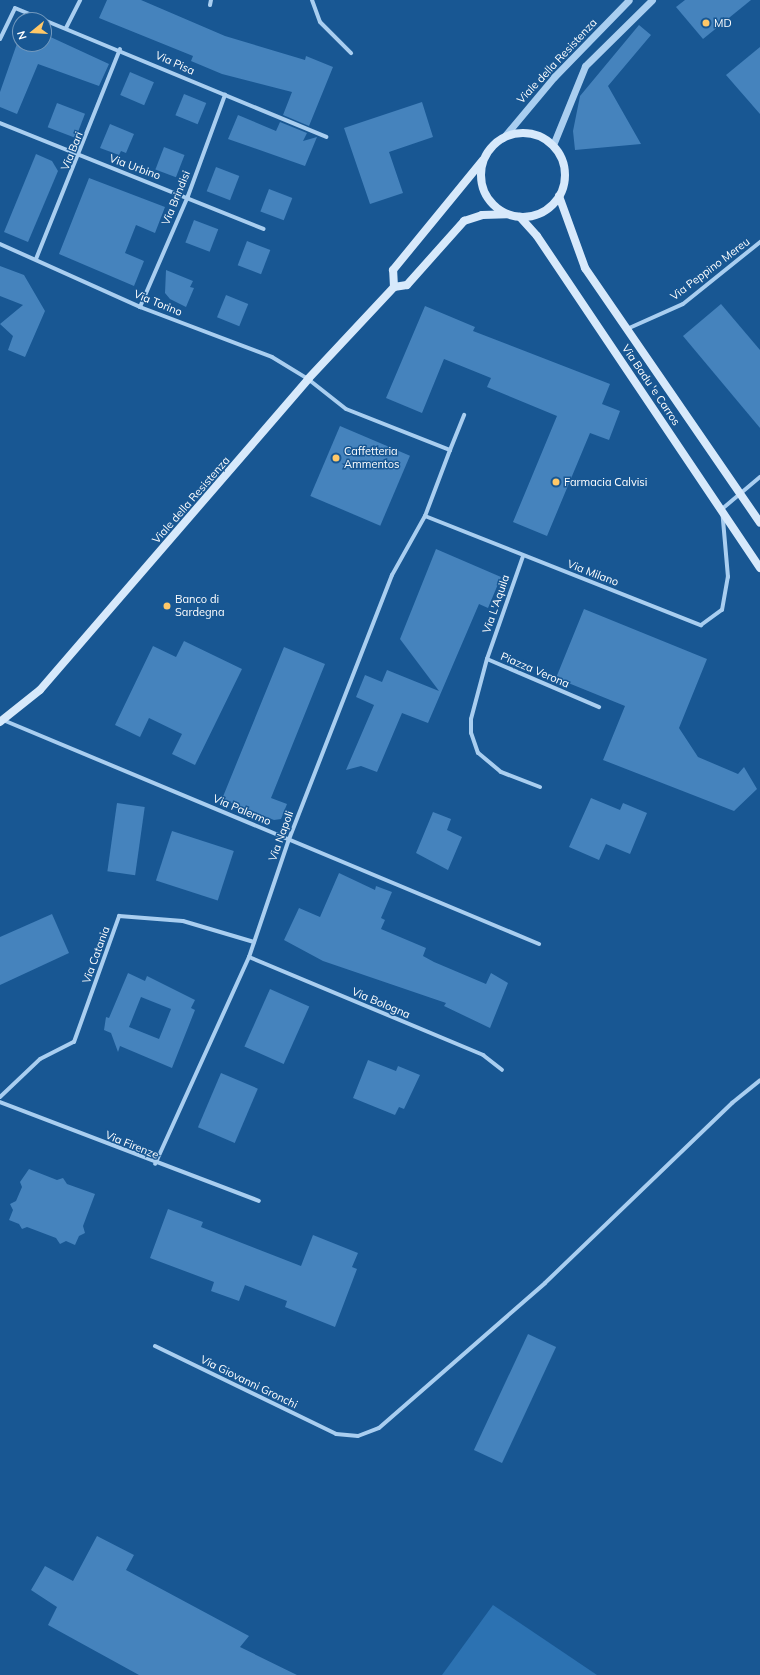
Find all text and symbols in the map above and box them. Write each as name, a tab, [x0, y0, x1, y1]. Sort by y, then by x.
north arrow	[12, 12, 52, 52]
street label: Viale della Resistenza	[514, 16, 600, 106]
place label: MD	[714, 16, 732, 30]
marker: MD	[701, 18, 711, 28]
text: N	[14, 29, 29, 42]
street label: Via Pisa	[153, 49, 197, 77]
street label: Via Bari	[58, 130, 86, 172]
street label: Via Urbino	[107, 152, 163, 182]
street label: Via Brindisi	[159, 169, 193, 227]
street label: Via Peppino Mereu	[668, 235, 752, 303]
street label: Via Torino	[132, 287, 184, 319]
street label: Via Badu 'e Carros	[619, 342, 683, 428]
place label: Caffetteria Ammentos	[344, 445, 399, 471]
marker: Caffetteria Ammentos	[331, 453, 341, 463]
street label: Viale della Resistenza	[150, 454, 232, 546]
place label: Farmacia Calvisi	[564, 475, 647, 489]
marker: Farmacia Calvisi	[551, 477, 561, 487]
street label: Via Milano	[566, 557, 620, 589]
street label: Via L'Aquila	[480, 573, 512, 635]
place label: Banco di Sardegna	[175, 593, 225, 619]
marker: Banco di Sardegna	[162, 601, 172, 611]
street label: Piazza Verona	[499, 650, 571, 690]
street label: Via Palermo	[211, 792, 273, 828]
street label: Via Napoli	[266, 809, 296, 863]
street label: Via Catania	[80, 925, 112, 985]
street label: Via Bologna	[350, 985, 412, 1021]
street label: Via Firenze	[103, 1128, 161, 1162]
street label: Via Giovanni Gronchi	[198, 1353, 300, 1411]

